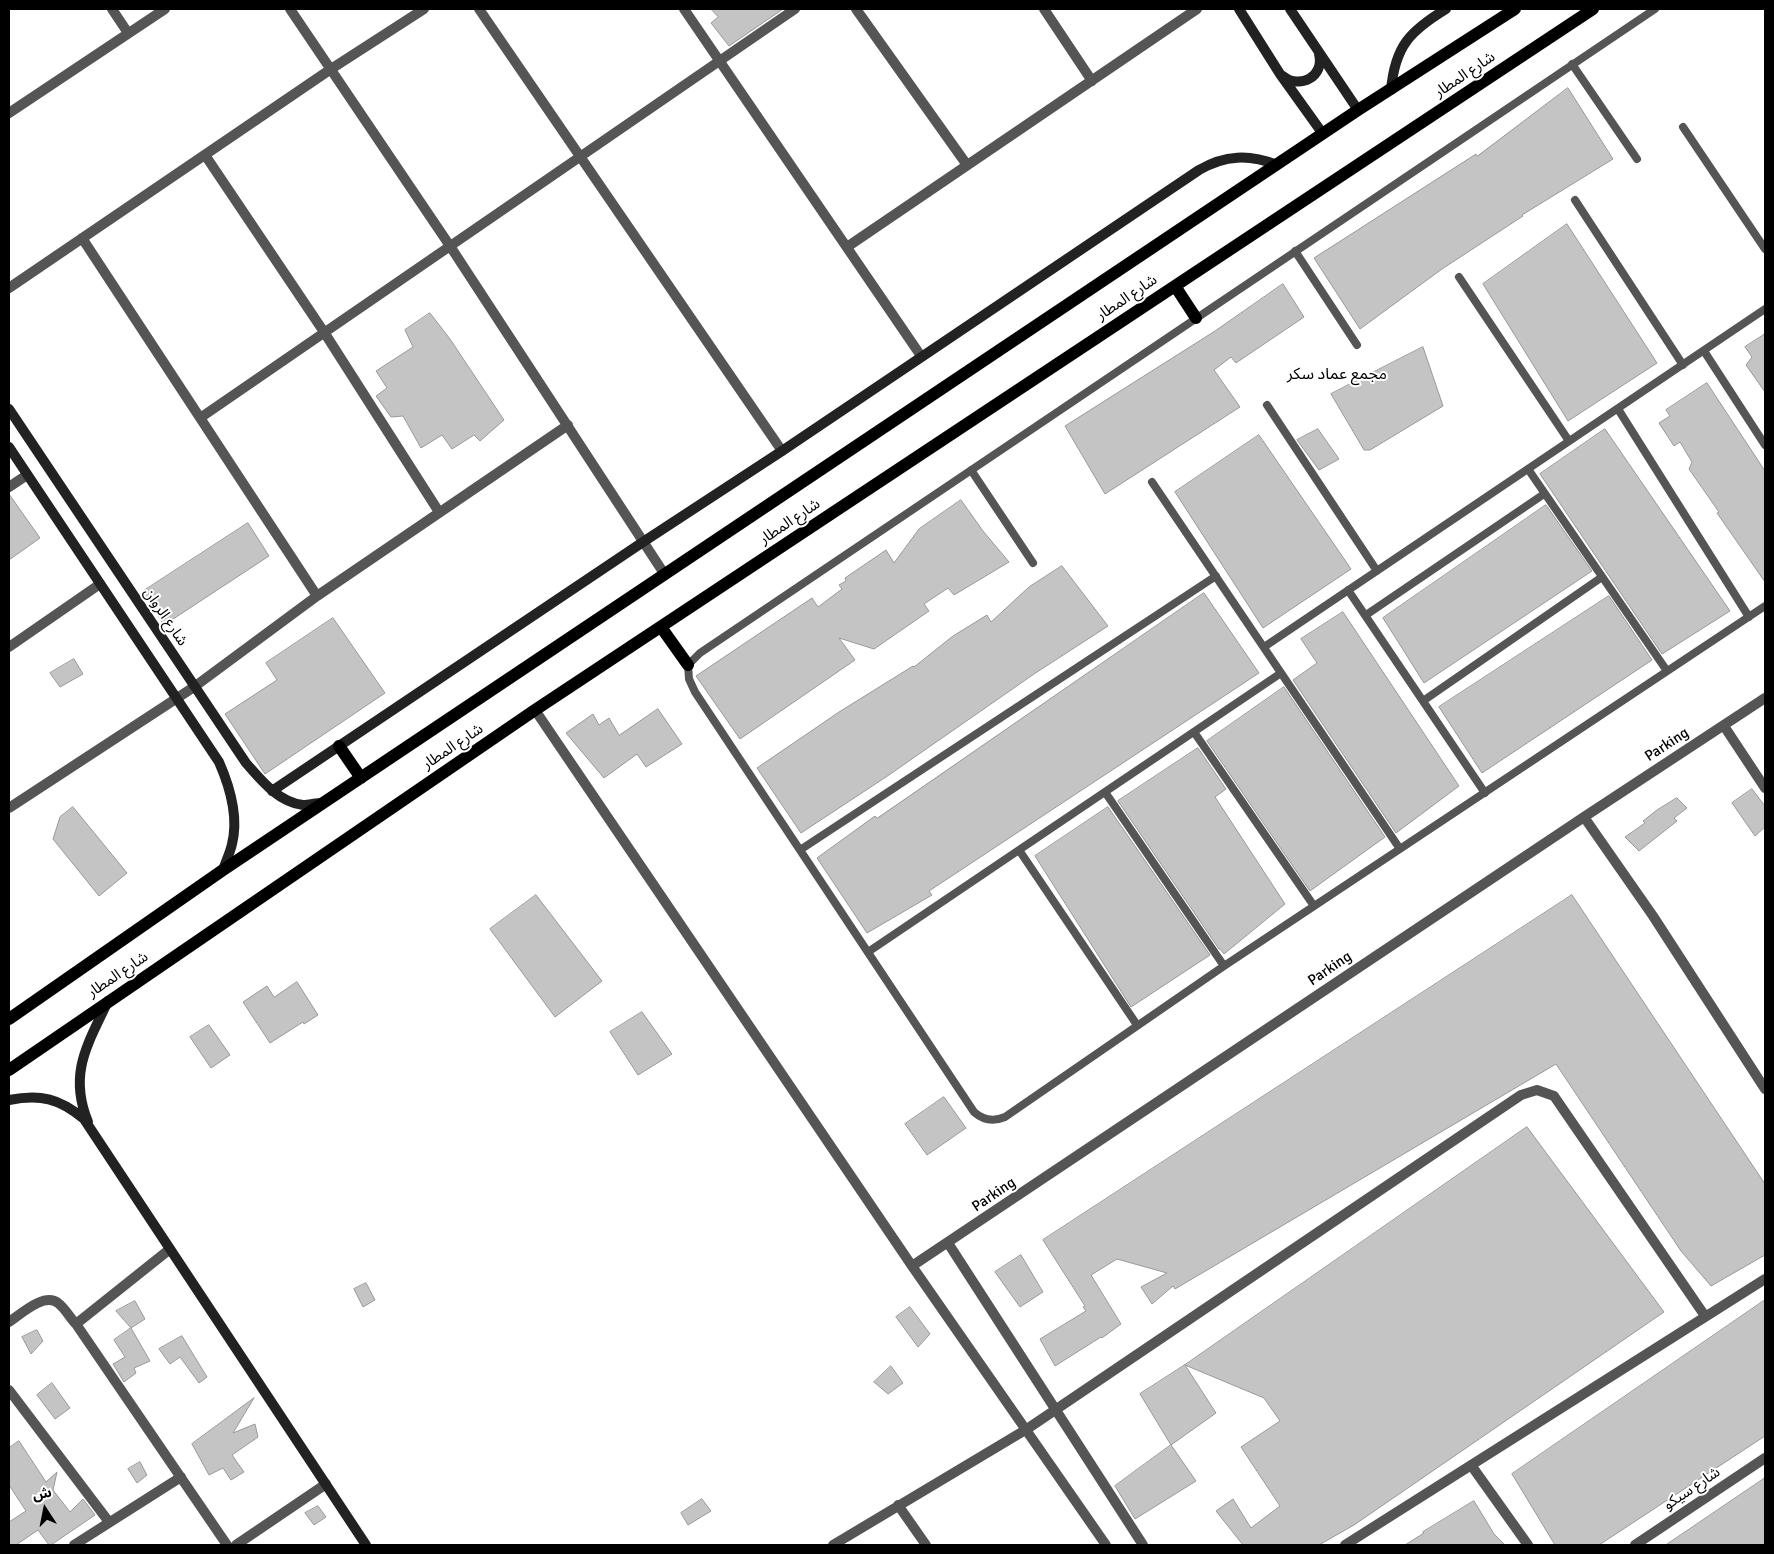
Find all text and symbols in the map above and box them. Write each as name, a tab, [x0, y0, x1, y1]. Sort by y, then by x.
street label: شارع المطار	[1431, 48, 1499, 102]
street label: شارع المطار	[1093, 271, 1161, 325]
district label: مجمع عماد سكر	[1287, 365, 1387, 385]
street label: شارع المطار	[756, 495, 824, 549]
street label: شارع الروان	[139, 584, 191, 650]
street label: شارع المطار	[419, 720, 487, 774]
street label: Parking	[1642, 724, 1692, 766]
street label: شارع المطار	[84, 948, 152, 1002]
street label: Parking	[1305, 948, 1355, 990]
street label: Parking	[969, 1174, 1019, 1216]
street label: شارع سيكو	[1660, 1463, 1724, 1515]
north arrow	[20, 1484, 70, 1534]
text: ش	[31, 1484, 53, 1504]

